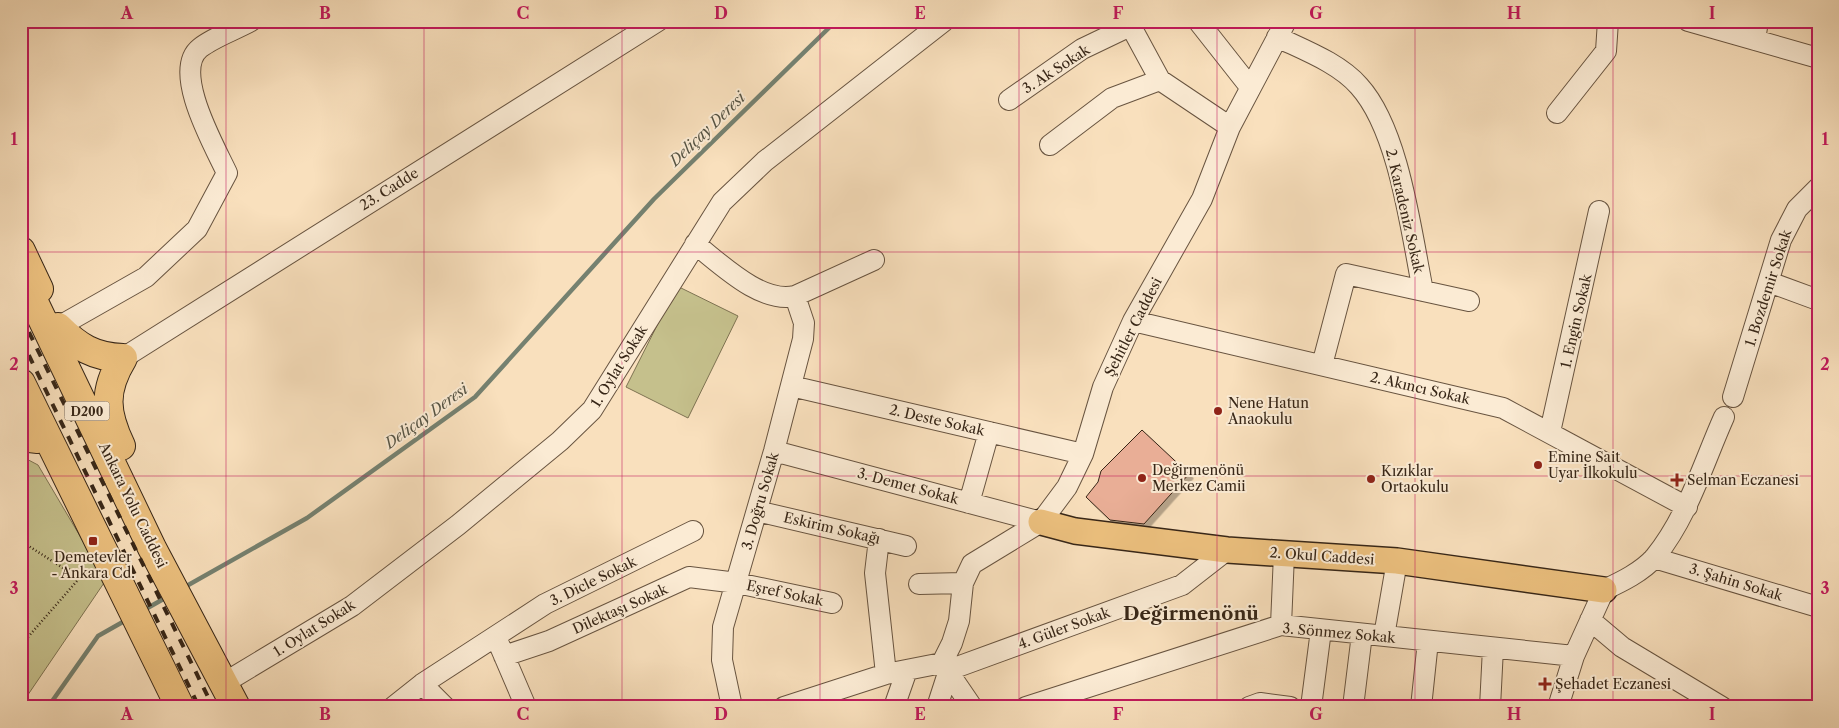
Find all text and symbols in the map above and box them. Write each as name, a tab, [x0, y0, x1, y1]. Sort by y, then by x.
text: A	[120, 3, 134, 23]
text: B	[319, 3, 331, 23]
text: C	[517, 3, 529, 23]
text: D	[714, 3, 728, 23]
text: E	[914, 3, 926, 23]
text: F	[1113, 3, 1124, 23]
text: G	[1309, 3, 1323, 23]
text: H	[1507, 3, 1521, 23]
text: I	[1709, 3, 1716, 23]
street label: 3. Ak Sokak	[1019, 40, 1094, 97]
water label: Deliçay Deresi	[664, 87, 750, 171]
text: 1	[10, 129, 18, 149]
text: 1	[1821, 129, 1829, 149]
street label: 2. Karadeniz Sokak	[1382, 147, 1428, 276]
street label: 23. Cadde	[356, 164, 422, 214]
street label: 1. Bozdemir Sokak	[1741, 226, 1796, 349]
street label: 1. Engin Sokak	[1556, 271, 1596, 370]
street label: Şehitler Caddesi	[1100, 274, 1166, 380]
street label: 1. Oylat Sokak	[587, 321, 652, 410]
text: 2	[9, 354, 19, 374]
text: 2	[1820, 354, 1830, 374]
street label: 2. Akıncı Sokak	[1368, 368, 1473, 408]
water label: Deliçay Deresi	[380, 379, 472, 453]
place label: Nene Hatun Anaokulu	[1227, 394, 1309, 428]
street label: 2. Deste Sokak	[888, 400, 987, 440]
road number: D200	[64, 402, 110, 421]
marker: Nene Hatun Anaokulu	[1212, 405, 1224, 417]
street label: Ankara Yolu Caddesi	[94, 438, 171, 571]
place label: Emine Sait Uyar İlkokulu	[1548, 448, 1638, 482]
street label: 3. Doğru Sokak	[737, 449, 783, 552]
marker: Emine Sait Uyar İlkokulu	[1532, 459, 1544, 471]
place label: Değirmenönü Merkez Camii	[1152, 461, 1246, 495]
place label: Kızıklar Ortaokulu	[1381, 462, 1449, 496]
street label: 3. Demet Sokak	[855, 464, 961, 508]
place label: Selman Eczanesi	[1687, 471, 1799, 489]
marker: Değirmenönü Merkez Camii	[1136, 472, 1148, 484]
marker: Kızıklar Ortaokulu	[1365, 473, 1377, 485]
marker: Selman Eczanesi	[1671, 474, 1683, 486]
street label: Eskirim Sokağı	[782, 508, 882, 548]
marker: Demetevler - Ankara Cd.	[87, 535, 99, 547]
street label: 2. Okul Caddesi	[1269, 543, 1375, 569]
place label: Demetevler - Ankara Cd.	[51, 548, 135, 582]
street label: 3. Dicle Sokak	[547, 552, 640, 610]
street label: 3. Şahin Sokak	[1687, 559, 1786, 605]
street label: Eşref Sokak	[745, 576, 826, 610]
text: 3	[9, 578, 19, 598]
text: 3	[1820, 578, 1830, 598]
street label: Dilektaşı Sokak	[570, 580, 671, 638]
street label: 1. Oylat Sokak	[270, 595, 359, 660]
district label: Değirmenönü	[1123, 602, 1259, 625]
street label: 4. Güler Sokak	[1015, 603, 1113, 653]
street label: 3. Sönmez Sokak	[1282, 619, 1397, 647]
place label: Şehadet Eczanesi	[1555, 675, 1671, 693]
marker: Şehadet Eczanesi	[1539, 678, 1551, 690]
text: A	[120, 704, 134, 724]
text: B	[319, 704, 331, 724]
text: C	[517, 704, 529, 724]
text: D	[714, 704, 728, 724]
text: E	[914, 704, 926, 724]
text: F	[1113, 704, 1124, 724]
text: G	[1309, 704, 1323, 724]
text: H	[1507, 704, 1521, 724]
text: I	[1709, 704, 1716, 724]

